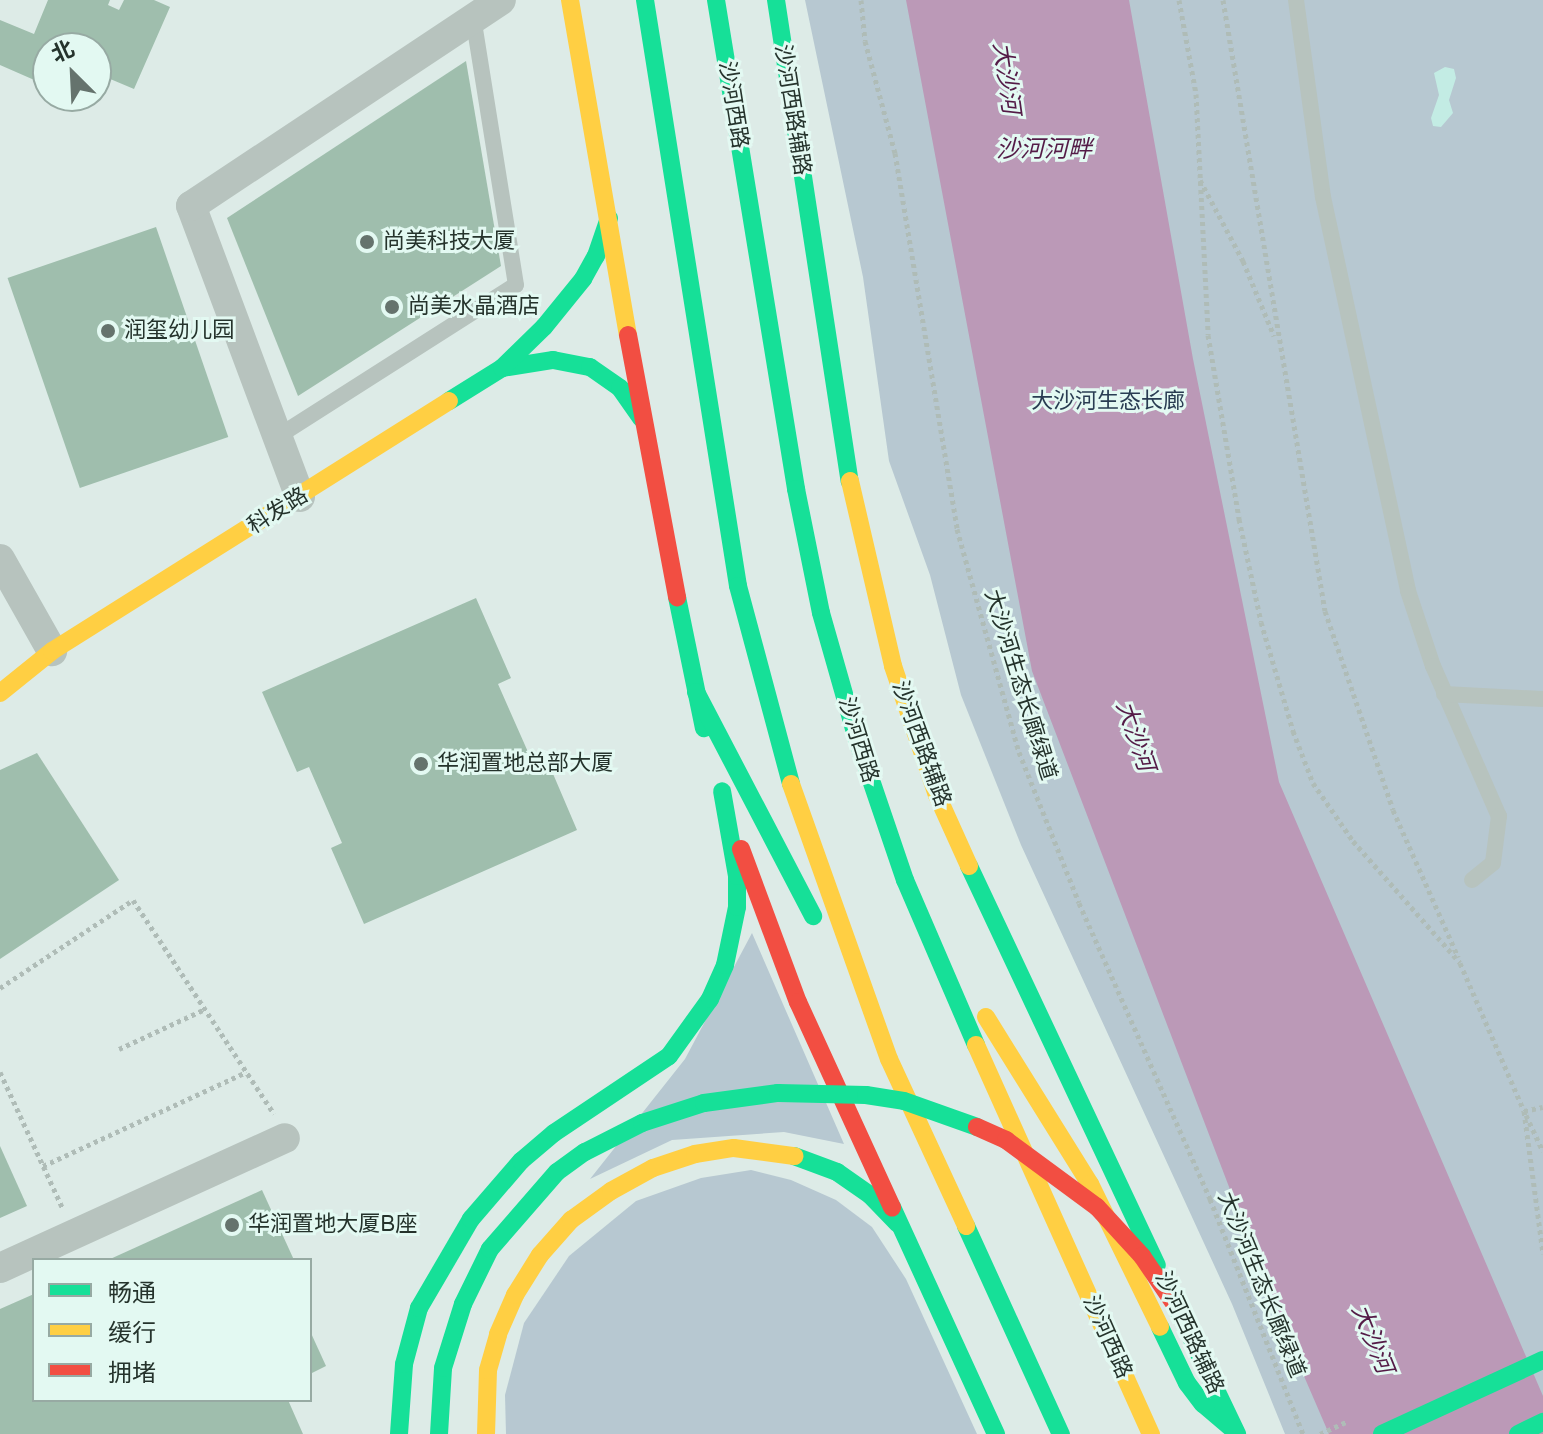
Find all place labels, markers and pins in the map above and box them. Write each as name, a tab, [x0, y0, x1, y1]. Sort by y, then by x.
place label: 尚美科技大厦	[383, 229, 515, 255]
marker: 尚美科技大厦	[358, 233, 376, 251]
place label: 尚美水晶酒店	[408, 294, 540, 320]
marker: 尚美水晶酒店	[383, 298, 401, 316]
place label: 润玺幼儿园	[124, 318, 234, 344]
marker: 润玺幼儿园	[99, 322, 117, 340]
place label: 华润置地总部大厦	[437, 751, 613, 777]
marker: 华润置地总部大厦	[412, 755, 430, 773]
place label: 华润置地大厦B座	[248, 1212, 417, 1238]
marker: 华润置地大厦B座	[223, 1216, 241, 1234]

